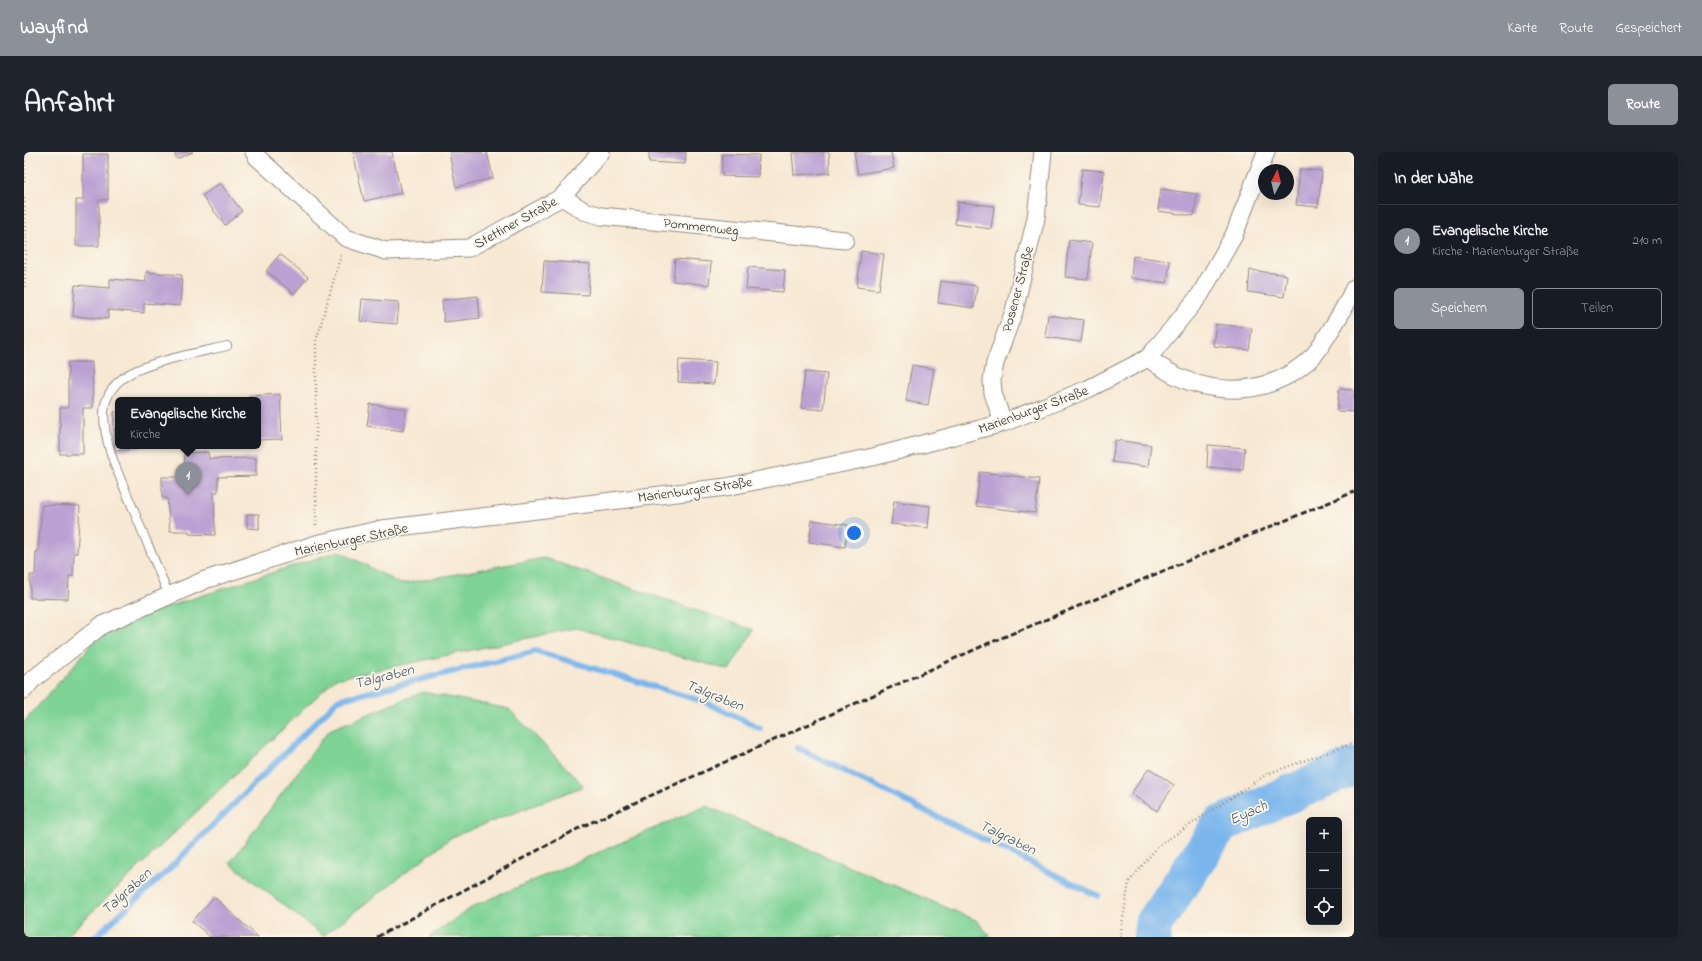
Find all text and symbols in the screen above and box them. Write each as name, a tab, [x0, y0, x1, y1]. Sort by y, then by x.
text: Wayfind	[20, 15, 88, 42]
text: Karte	[1508, 18, 1537, 39]
text: Route	[1559, 18, 1593, 39]
text: Gespeichert	[1615, 18, 1682, 39]
text: Anfahrt	[24, 84, 115, 125]
button: Route	[1608, 84, 1678, 125]
north arrow	[1258, 164, 1294, 200]
text: In der Nähe	[1394, 166, 1473, 191]
street label: Stettiner Straße	[470, 191, 562, 255]
street label: Pommernweg	[662, 213, 740, 243]
text: Evangelische Kirche	[1432, 220, 1548, 242]
text: 1	[1405, 231, 1409, 250]
text: 210 m	[1632, 231, 1662, 250]
text: Kirche · Marienburger Straße	[1432, 242, 1579, 261]
street label: Posener Straße	[997, 243, 1040, 335]
button: Speichern	[1394, 288, 1524, 329]
button: Teilen	[1532, 288, 1662, 329]
street label: Marienburger Straße	[976, 381, 1092, 441]
popup	[115, 397, 261, 449]
text: Evangelische Kirche	[130, 403, 246, 425]
text: Kirche	[130, 425, 160, 444]
pin: 1	[175, 462, 201, 495]
street label: Marienburger Straße	[637, 472, 755, 510]
street label: Marienburger Straße	[293, 518, 411, 564]
your location	[844, 523, 864, 543]
water label: Talgraben	[352, 659, 417, 696]
water label: Talgraben	[682, 674, 747, 719]
water label: Eyach	[1226, 795, 1272, 832]
water label: Talgraben	[975, 815, 1040, 862]
map controls	[1306, 817, 1342, 925]
button: +	[1306, 817, 1342, 853]
button: −	[1306, 853, 1342, 889]
water label: Talgraben	[97, 863, 158, 921]
button: locate	[1306, 889, 1342, 925]

